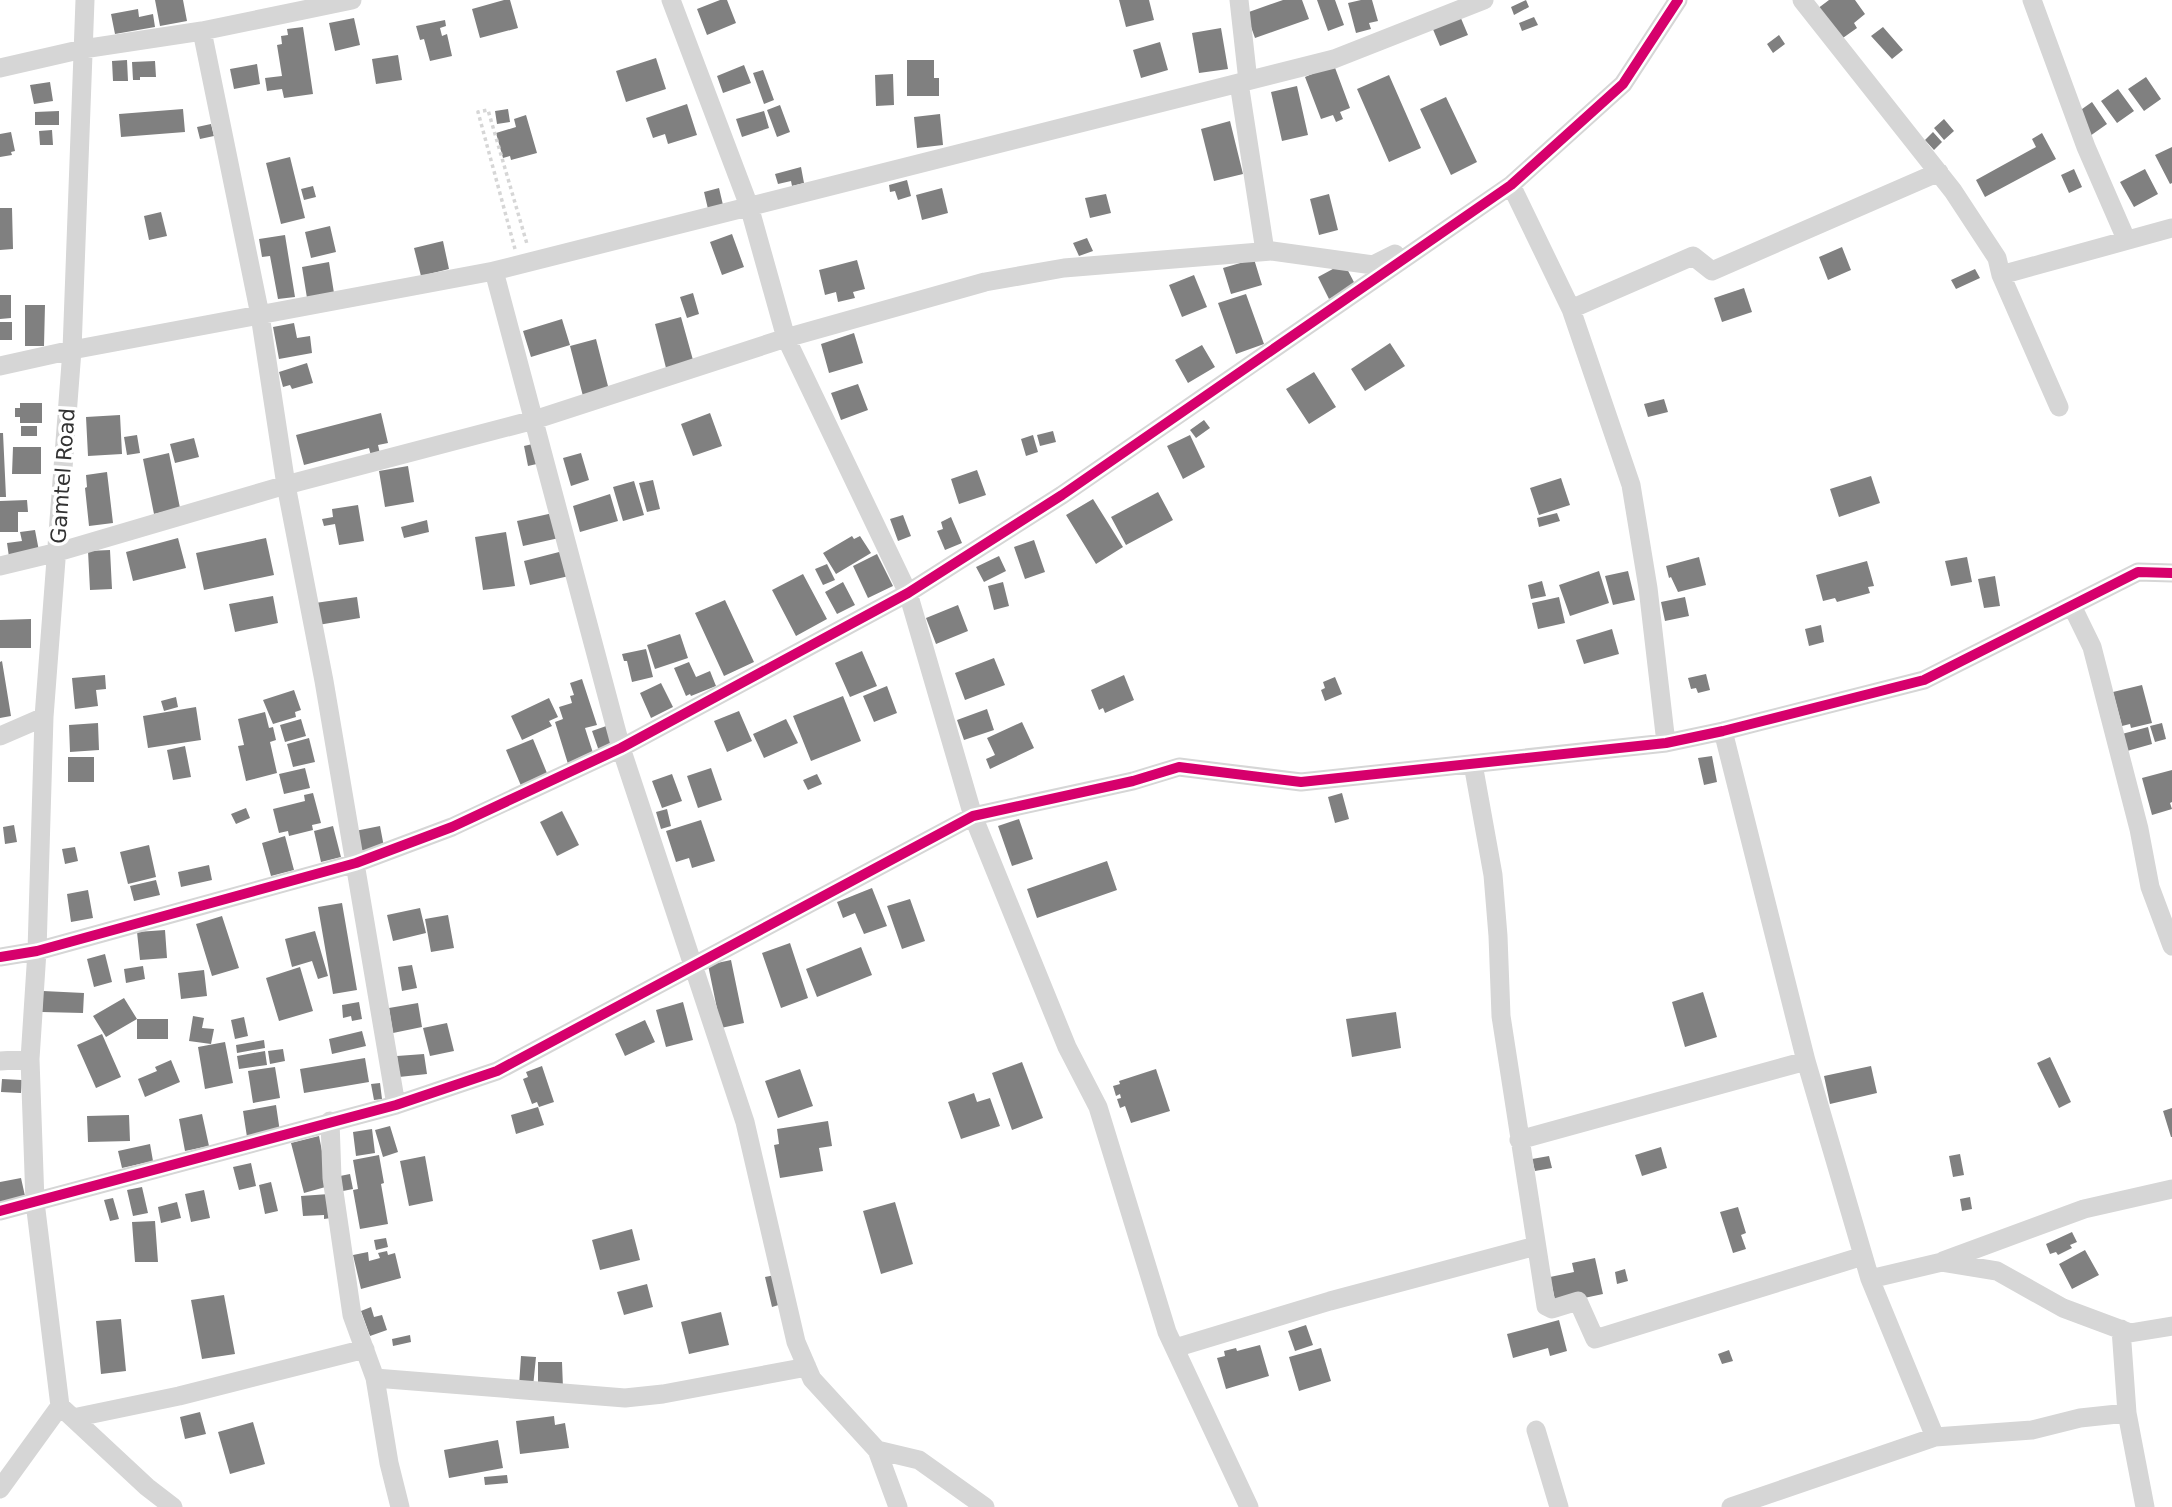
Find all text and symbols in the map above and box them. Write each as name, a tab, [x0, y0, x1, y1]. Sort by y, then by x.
street label: Gamtel Road	[46, 407, 80, 545]

